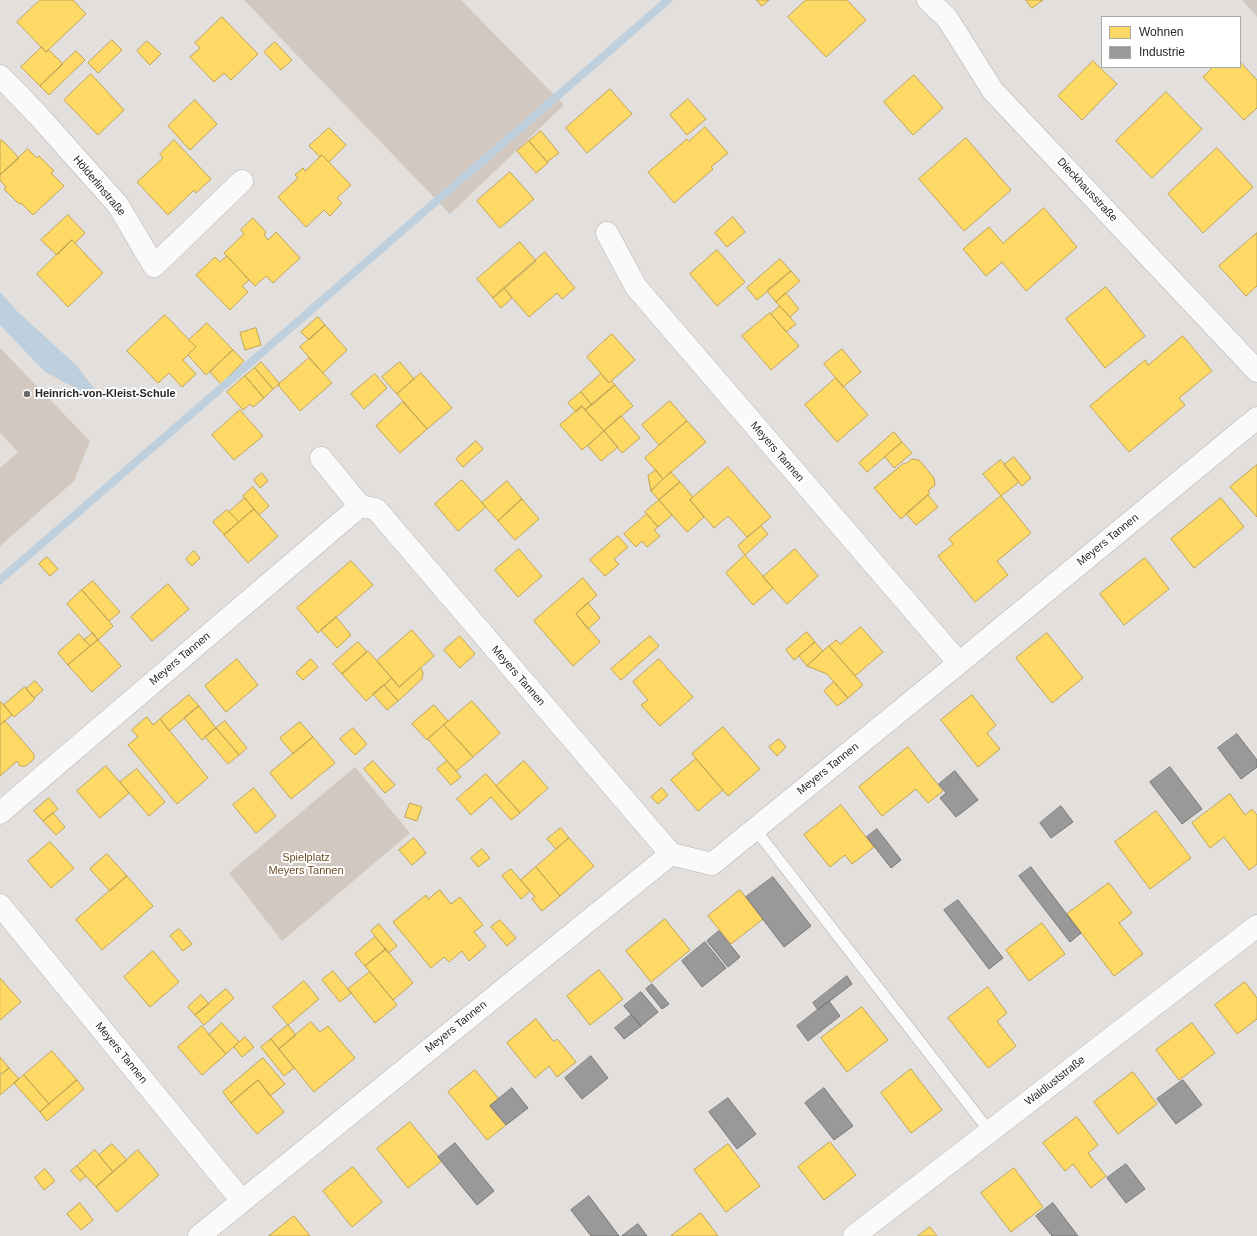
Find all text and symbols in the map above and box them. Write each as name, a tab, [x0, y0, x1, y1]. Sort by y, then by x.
legend	[1101, 16, 1241, 68]
text: Wohnen	[1139, 25, 1183, 39]
text: Industrie	[1139, 45, 1185, 59]
street label: Hölderlinstraße	[70, 153, 128, 219]
street label: Dieckhausstraße	[1054, 155, 1120, 225]
place label: Heinrich-von-Kleist-Schule	[35, 387, 176, 401]
marker: Heinrich-von-Kleist-Schule	[22, 389, 32, 399]
street label: Meyers Tannen	[747, 419, 807, 485]
street label: Meyers Tannen	[1075, 511, 1141, 569]
street label: Meyers Tannen	[147, 630, 213, 688]
street label: Meyers Tannen	[488, 643, 548, 709]
street label: Meyers Tannen	[795, 740, 861, 798]
park label: Spielplatz Meyers Tannen	[268, 851, 344, 877]
street label: Meyers Tannen	[423, 998, 489, 1056]
street label: Meyers Tannen	[92, 1020, 150, 1086]
street label: Waldluststraße	[1022, 1053, 1088, 1109]

